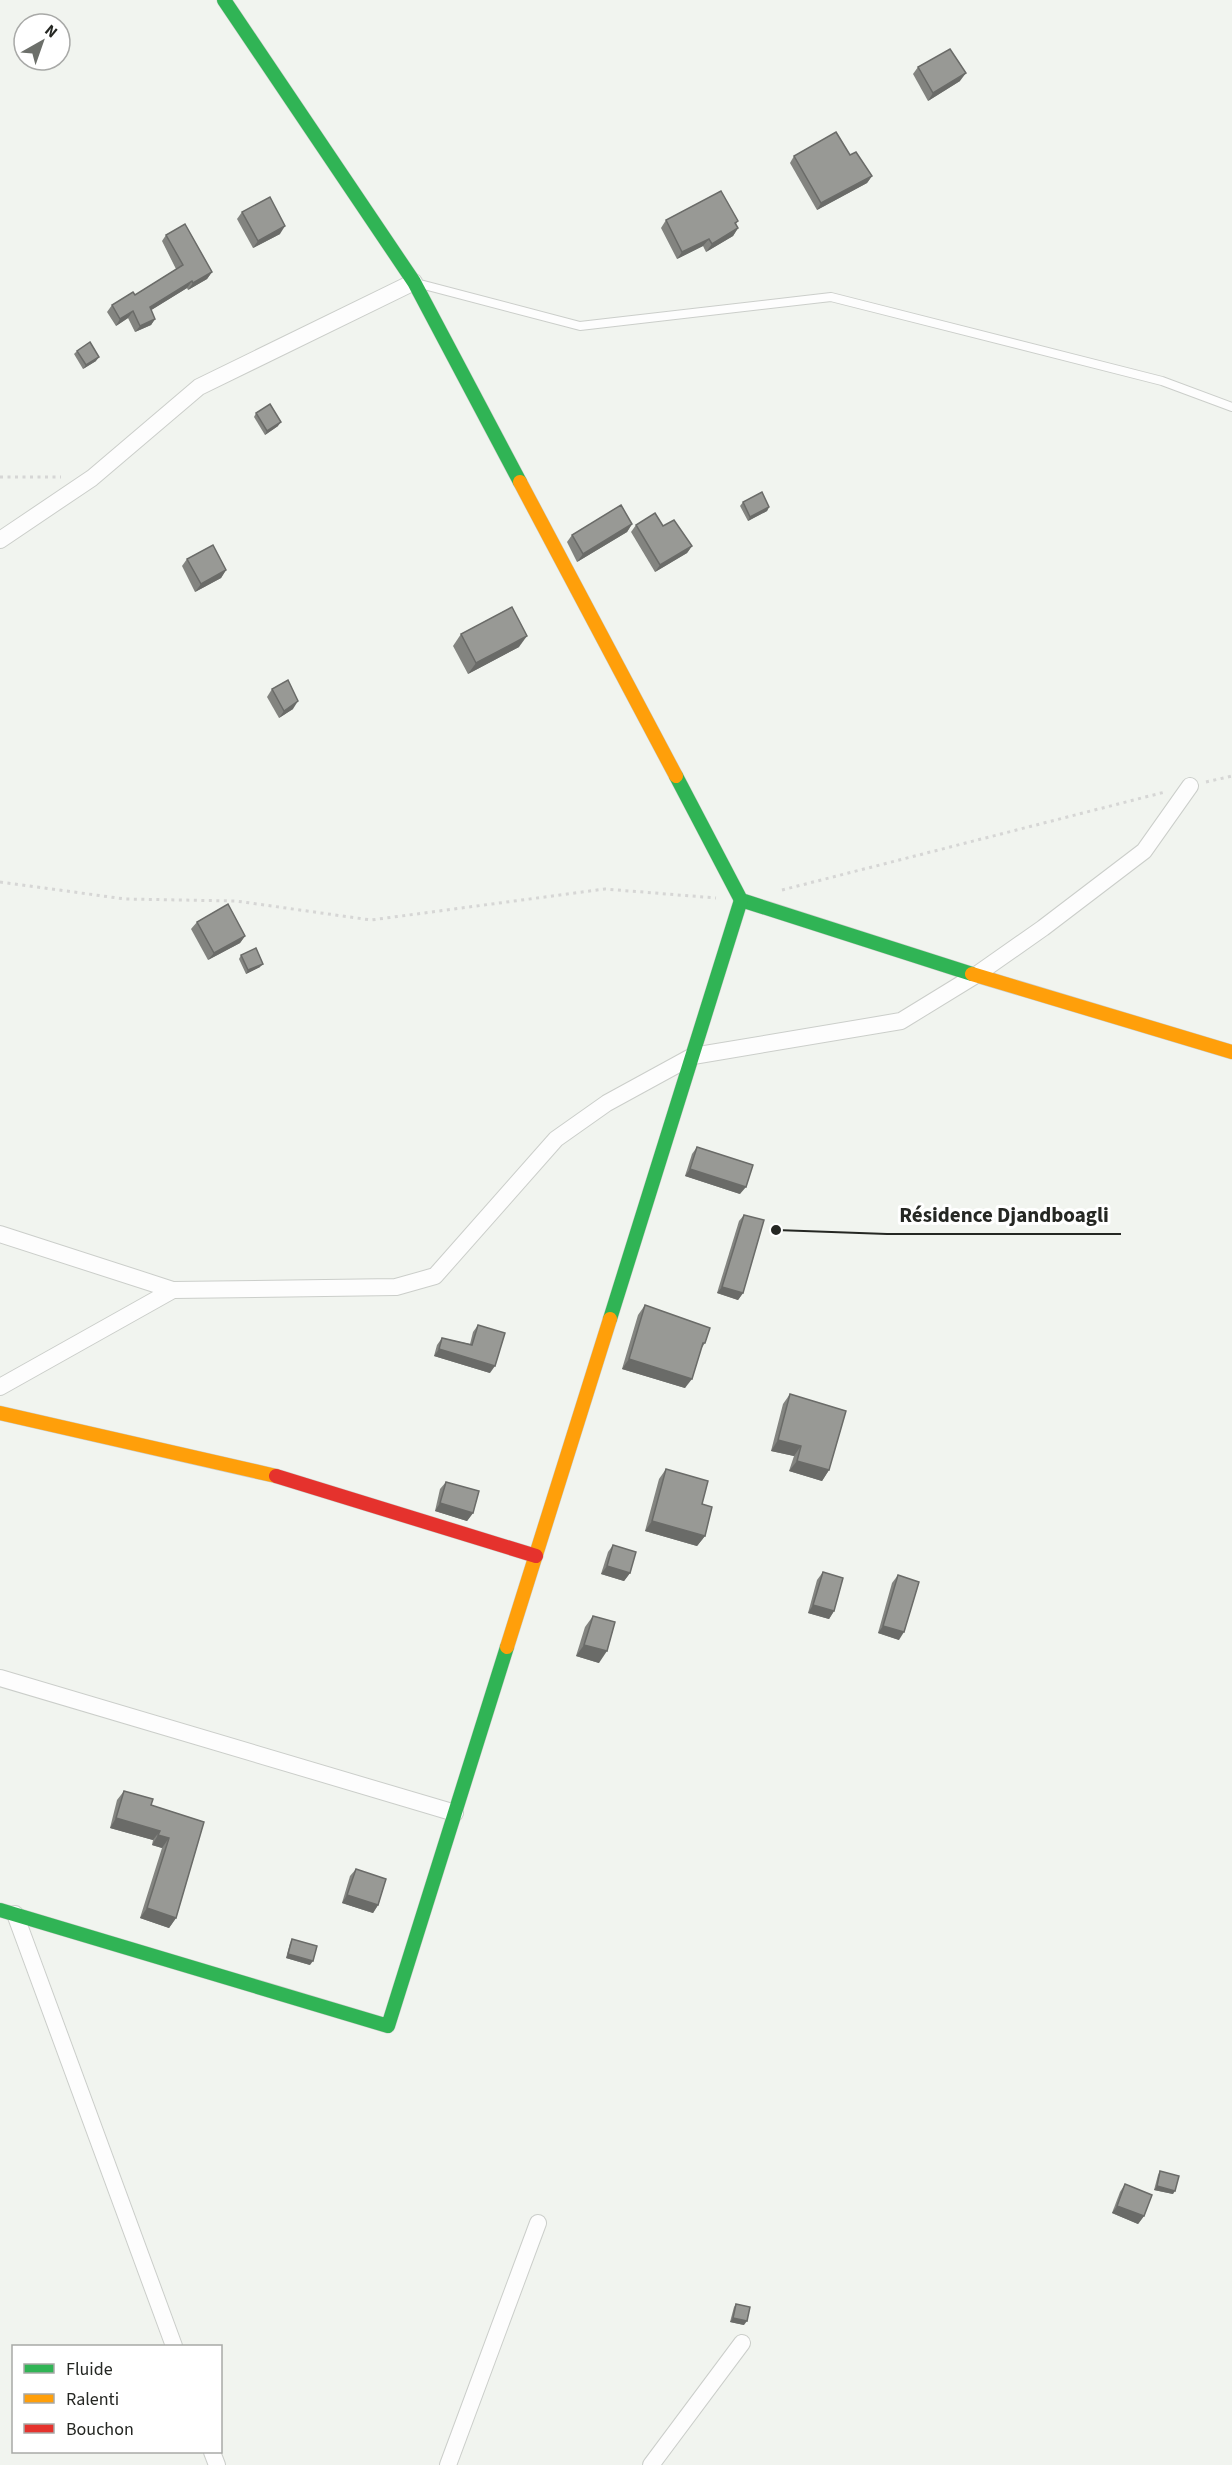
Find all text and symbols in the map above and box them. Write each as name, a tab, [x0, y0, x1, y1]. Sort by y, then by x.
north arrow	[12, 12, 72, 72]
text: N	[40, 19, 62, 43]
callout: Résidence Djandboagli	[887, 1195, 1121, 1234]
text: Résidence Djandboagli	[899, 1200, 1109, 1230]
legend	[12, 2345, 222, 2453]
text: Fluide	[66, 2357, 113, 2382]
text: Ralenti	[66, 2387, 119, 2412]
text: Bouchon	[66, 2417, 134, 2442]

